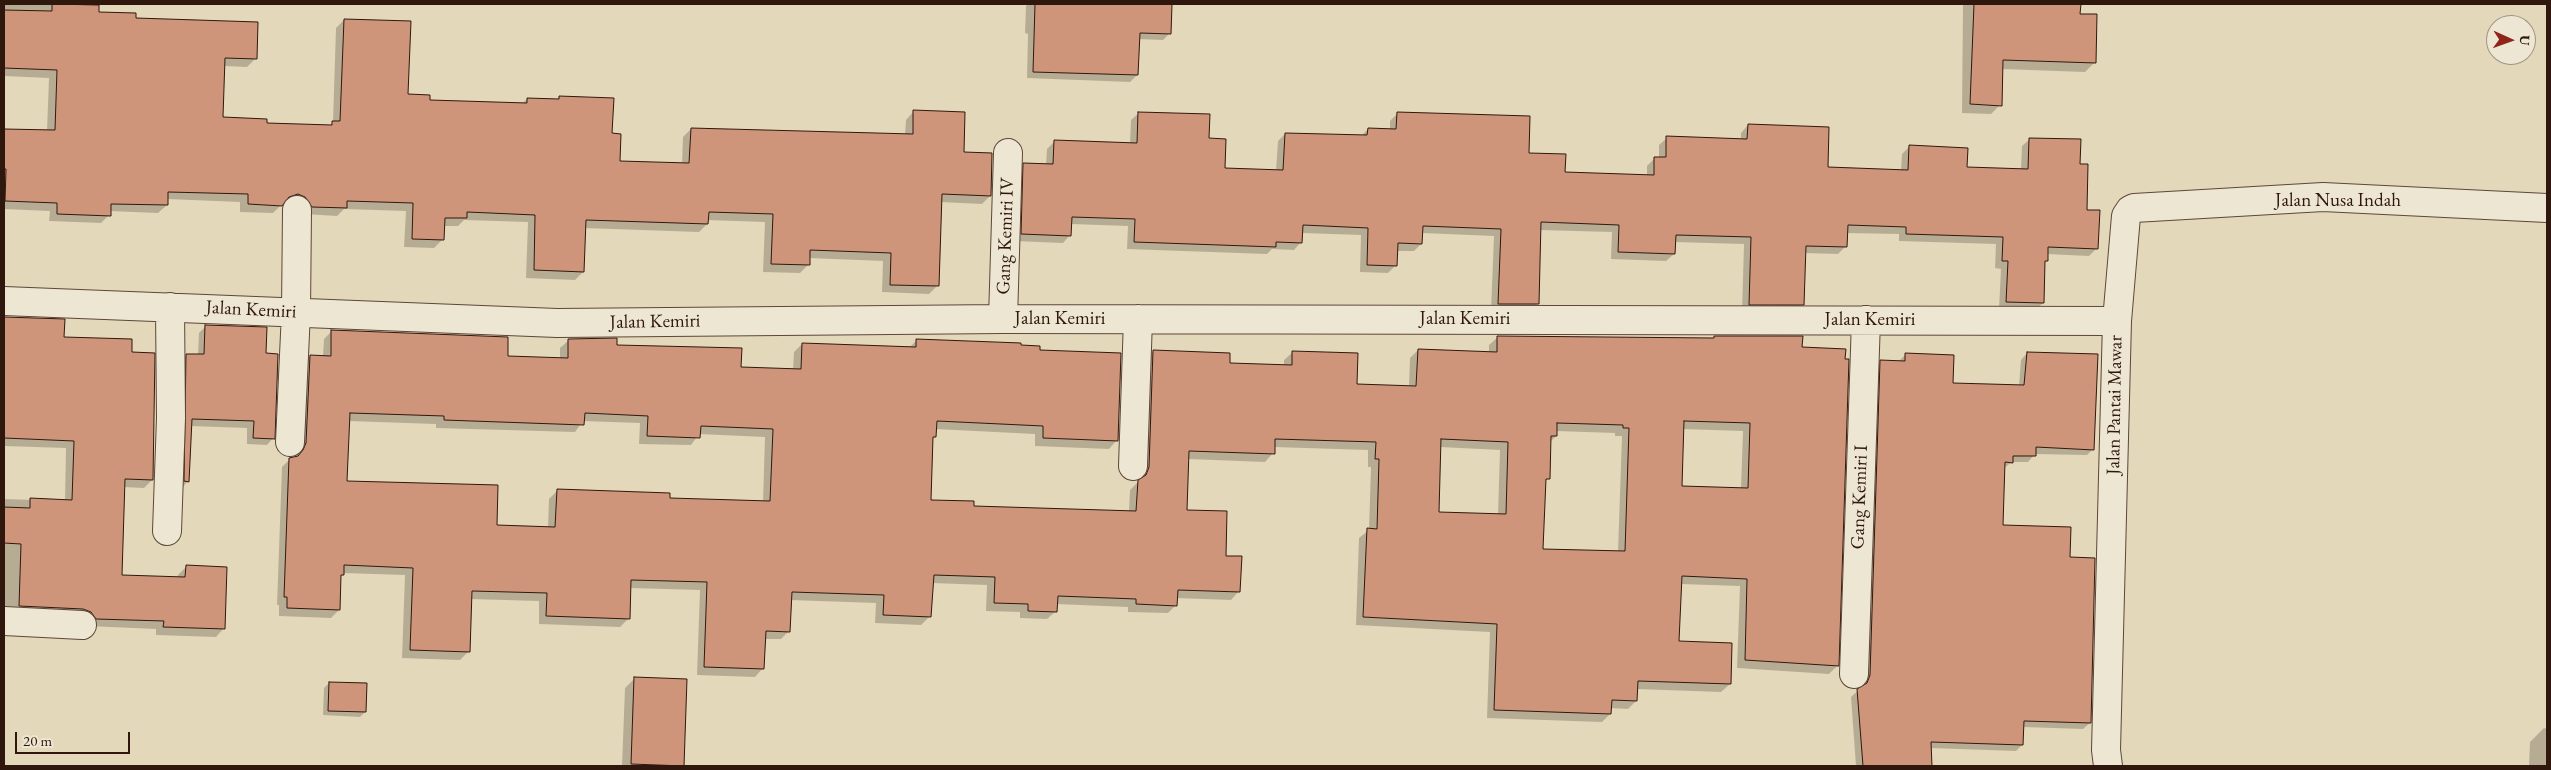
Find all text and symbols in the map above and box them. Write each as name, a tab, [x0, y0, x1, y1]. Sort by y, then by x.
north arrow	[2486, 15, 2536, 65]
text: U	[2516, 35, 2534, 46]
street label: Gang Kemiri IV	[993, 177, 1019, 295]
street label: Jalan Nusa Indah	[2275, 190, 2401, 212]
street label: Jalan Kemiri	[205, 296, 297, 324]
street label: Jalan Kemiri	[1015, 308, 1105, 330]
street label: Jalan Kemiri	[1420, 308, 1510, 330]
street label: Jalan Kemiri	[1825, 309, 1915, 331]
street label: Jalan Kemiri	[609, 310, 701, 334]
street label: Jalan Pantai Mawar	[2102, 335, 2128, 475]
street label: Gang Kemiri I	[1847, 444, 1873, 550]
scale bar	[18, 722, 132, 754]
text: 20 m	[23, 731, 52, 750]

